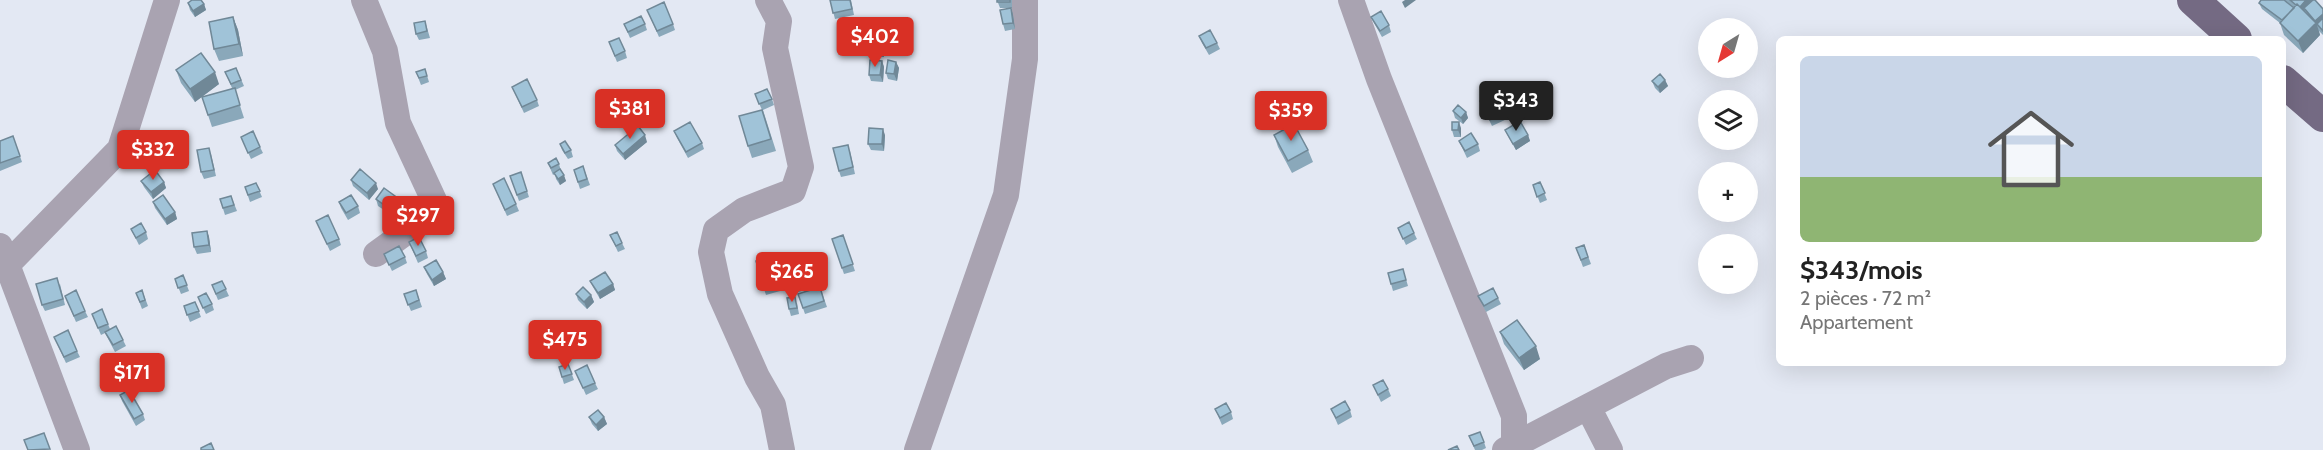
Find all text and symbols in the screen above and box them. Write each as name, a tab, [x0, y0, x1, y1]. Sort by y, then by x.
pin: $402	[839, 17, 911, 68]
north arrow	[1698, 18, 1758, 78]
map controls	[1698, 18, 1758, 294]
text: $402	[851, 24, 899, 48]
pin: $343	[1480, 81, 1552, 132]
text: $343	[1493, 88, 1539, 112]
pin: $381	[594, 89, 666, 140]
button: layers	[1698, 90, 1758, 150]
pin: $359	[1255, 91, 1327, 142]
icon: home	[1977, 95, 2085, 203]
text: $381	[609, 96, 651, 120]
text: $359	[1269, 98, 1313, 122]
pin: $332	[117, 130, 189, 181]
text: $332	[131, 137, 175, 161]
button: +	[1698, 162, 1758, 222]
pin: $297	[382, 196, 454, 247]
text: $297	[396, 203, 440, 227]
button: −	[1698, 234, 1758, 294]
pin: $265	[756, 252, 828, 303]
text: $343/mois	[1800, 254, 1923, 286]
text: $265	[770, 259, 814, 283]
text: 2 pièces · 72 m²	[1800, 286, 1931, 310]
text: Appartement	[1800, 310, 1913, 334]
pin: $475	[529, 320, 601, 371]
text: $475	[543, 327, 587, 351]
pin: $171	[96, 353, 168, 404]
text: $171	[114, 360, 150, 384]

